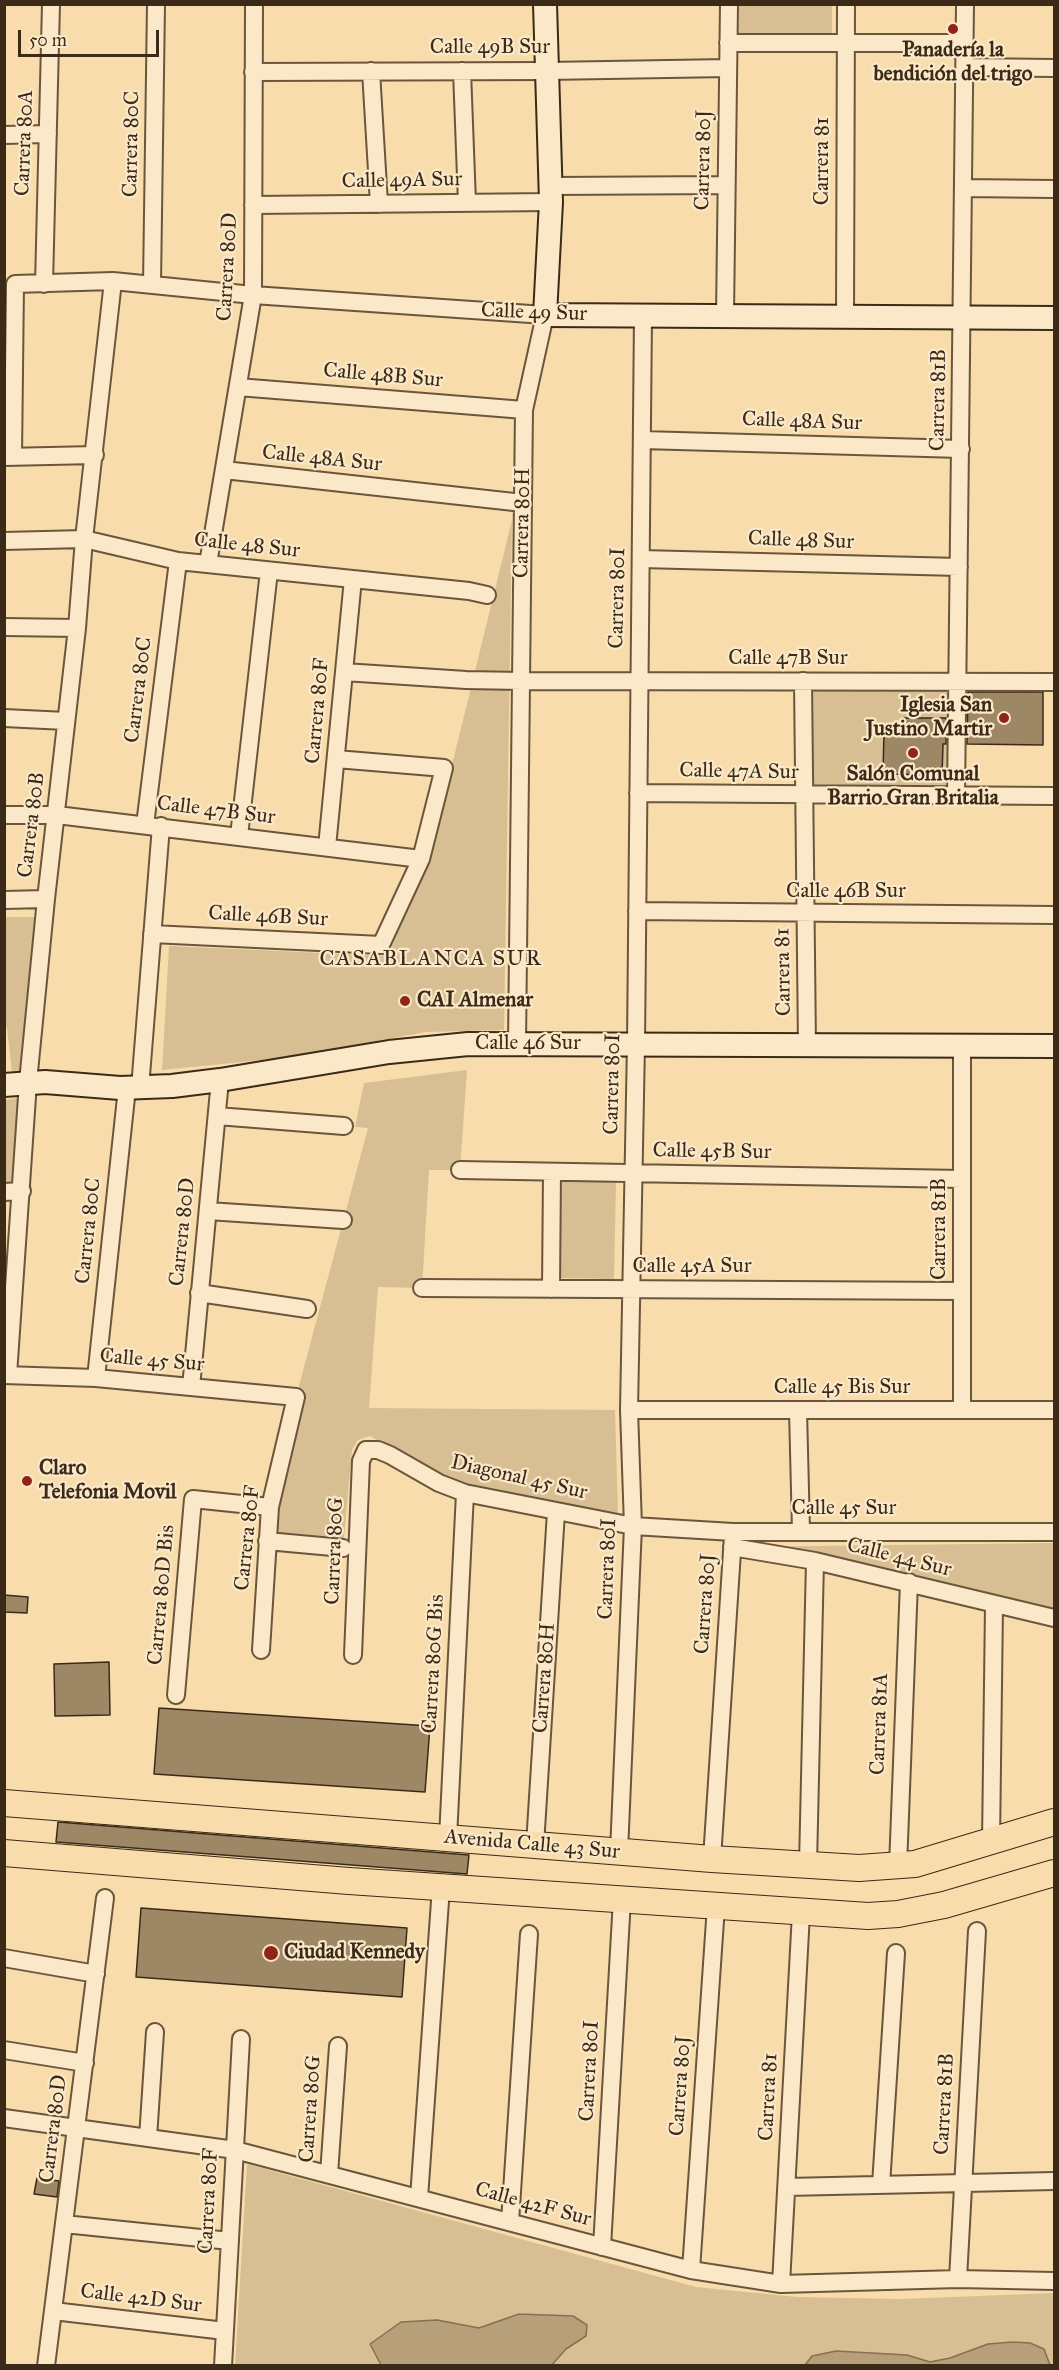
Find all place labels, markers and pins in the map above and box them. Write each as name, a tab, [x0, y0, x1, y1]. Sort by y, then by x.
marker: Panadería la bendición del trigo	[946, 22, 960, 36]
place label: Panadería la bendición del trigo	[874, 38, 1032, 88]
place label: Iglesia San Justino Martir	[866, 693, 992, 743]
marker: Iglesia San Justino Martir	[997, 711, 1011, 725]
marker: Salón Comunal Barrio Gran Britalia	[906, 746, 920, 760]
place label: Salón Comunal Barrio Gran Britalia	[827, 762, 999, 812]
place label: CAI Almenar	[417, 988, 533, 1014]
marker: CAI Almenar	[398, 994, 412, 1008]
place label: Claro Telefonia Movil	[39, 1456, 177, 1506]
marker: Claro Telefonia Movil	[20, 1474, 34, 1488]
place label: Ciudad Kennedy	[284, 1940, 425, 1966]
marker: Ciudad Kennedy	[262, 1944, 280, 1962]

